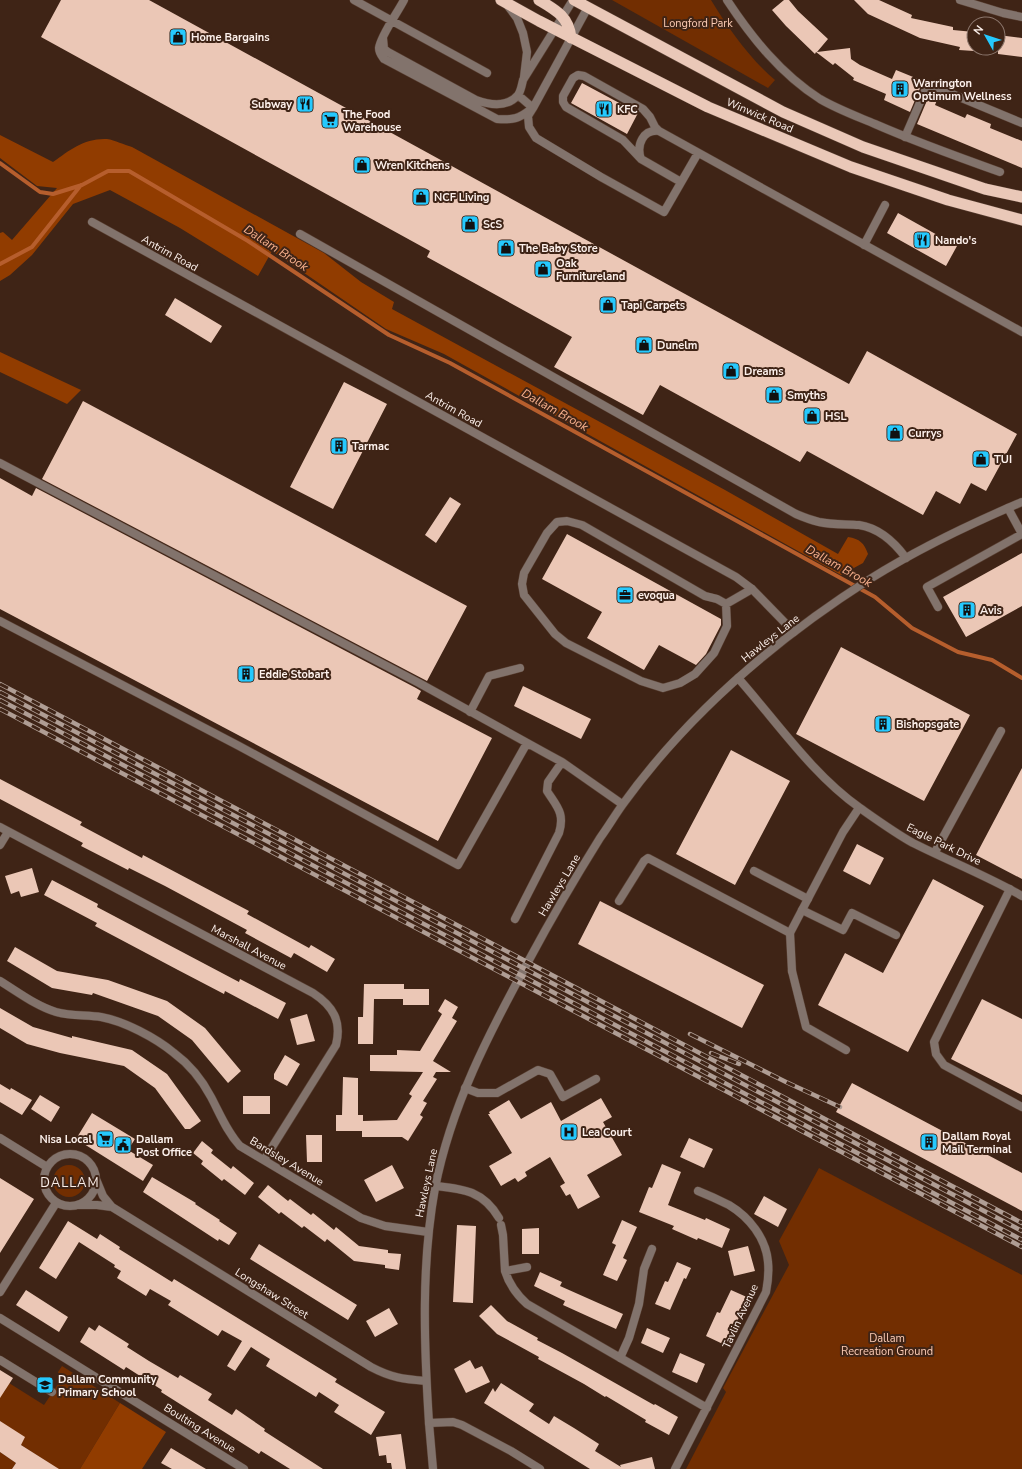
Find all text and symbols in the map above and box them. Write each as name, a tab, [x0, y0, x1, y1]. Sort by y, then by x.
park label: Longford Park	[663, 16, 733, 31]
north arrow	[966, 16, 1006, 56]
text: N	[970, 22, 987, 38]
shop icon: Home Bargains	[168, 27, 188, 47]
place label: Home Bargains	[191, 30, 270, 45]
place label: Warrington Optimum Wellness	[913, 76, 1012, 104]
building icon: Warrington Optimum Wellness	[890, 79, 910, 99]
restaurant icon: Subway	[295, 94, 315, 114]
street label: Winwick Road	[724, 95, 796, 136]
place label: Subway	[251, 97, 292, 112]
restaurant icon: KFC	[594, 99, 614, 119]
place label: KFC	[617, 102, 638, 117]
place label: The Food Warehouse	[343, 107, 401, 135]
supermarket icon: The Food Warehouse	[320, 110, 340, 130]
shop icon: Wren Kitchens	[352, 155, 372, 175]
place label: Wren Kitchens	[375, 158, 450, 173]
shop icon: NCF Living	[411, 187, 431, 207]
place label: NCF Living	[434, 190, 490, 205]
shop icon: ScS	[460, 214, 480, 234]
place label: ScS	[483, 217, 502, 232]
water label: Dallam Brook	[241, 221, 312, 275]
restaurant icon: Nando's	[912, 230, 932, 250]
street label: Antrim Road	[139, 232, 201, 275]
place label: Nando's	[935, 233, 977, 248]
shop icon: The Baby Store	[496, 238, 516, 258]
place label: The Baby Store	[519, 241, 598, 256]
place label: Oak Furnitureland	[556, 256, 625, 284]
shop icon: Oak Furnitureland	[533, 259, 553, 279]
shop icon: Tapi Carpets	[598, 295, 618, 315]
place label: Tapi Carpets	[621, 298, 685, 313]
shop icon: Dunelm	[634, 335, 654, 355]
place label: Dunelm	[657, 338, 697, 353]
shop icon: Dreams	[721, 361, 741, 381]
place label: Dreams	[744, 364, 784, 379]
water label: Dallam Brook	[519, 385, 592, 435]
shop icon: Smyths	[764, 385, 784, 405]
street label: Antrim Road	[423, 388, 485, 431]
place label: Smyths	[787, 388, 826, 403]
shop icon: HSL	[802, 406, 822, 426]
place label: HSL	[825, 409, 847, 424]
shop icon: Currys	[885, 423, 905, 443]
place label: Currys	[908, 426, 942, 441]
building icon: Tarmac	[329, 436, 349, 456]
place label: Tarmac	[352, 439, 390, 454]
shop icon: TUI	[971, 449, 991, 469]
place label: TUI	[994, 452, 1012, 467]
water label: Dallam Brook	[803, 541, 876, 591]
office icon: evoqua	[615, 585, 635, 605]
place label: evoqua	[638, 588, 675, 603]
building icon: Avis	[957, 600, 977, 620]
place label: Avis	[980, 603, 1002, 618]
street label: Hawleys Lane	[738, 611, 803, 666]
building icon: Eddie Stobart	[236, 664, 256, 684]
place label: Eddie Stobart	[259, 667, 330, 682]
building icon: Bishopsgate	[873, 714, 893, 734]
place label: Bishopsgate	[896, 717, 959, 732]
street label: Eagle Park Drive	[904, 820, 984, 869]
street label: Hawleys Lane	[535, 851, 584, 919]
street label: Marshall Avenue	[208, 921, 289, 974]
hospital icon: Lea Court	[559, 1122, 579, 1142]
place label: Lea Court	[582, 1125, 632, 1140]
supermarket icon: Nisa Local	[95, 1129, 115, 1149]
place label: Dallam Royal Mail Terminal	[942, 1129, 1012, 1157]
place label: Nisa Local	[39, 1132, 92, 1147]
place label: Dallam Post Office	[136, 1132, 192, 1160]
building icon: Dallam Royal Mail Terminal	[919, 1132, 939, 1152]
street label: Bardsley Avenue	[247, 1133, 327, 1189]
public building icon: Dallam Post Office	[113, 1135, 133, 1155]
street label: Hawleys Lane	[412, 1147, 441, 1219]
district label: DALLAM	[40, 1174, 100, 1192]
street label: Longshaw Street	[232, 1265, 312, 1322]
street label: Tavlin Avenue	[719, 1281, 762, 1351]
park label: Dallam Recreation Ground	[841, 1331, 933, 1359]
place label: Dallam Community Primary School	[58, 1372, 157, 1400]
school or university icon: Dallam Community Primary School	[35, 1375, 55, 1395]
street label: Boulting Avenue	[161, 1400, 239, 1457]

